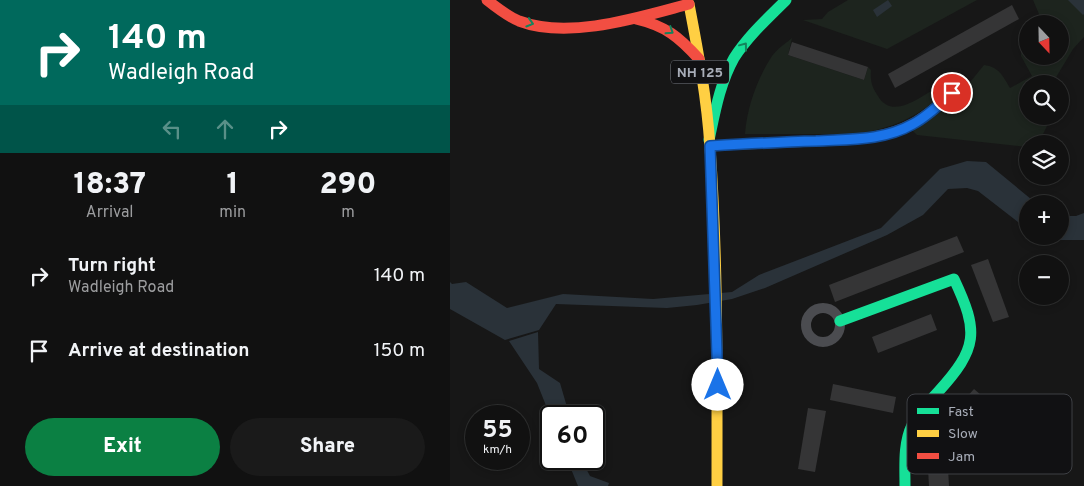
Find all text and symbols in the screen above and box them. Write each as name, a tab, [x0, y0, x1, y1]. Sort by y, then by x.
north arrow	[1019, 15, 1069, 65]
map controls	[1019, 15, 1069, 305]
text: 140 m	[108, 17, 207, 61]
one-way arrow	[525, 18, 533, 28]
icon: right	[25, 20, 90, 85]
one-way arrow	[665, 24, 674, 34]
one-way arrow	[738, 43, 746, 52]
text: Wadleigh Road	[108, 60, 254, 87]
road number: NH 125	[671, 61, 729, 84]
pin	[931, 72, 973, 114]
button: search	[1019, 75, 1069, 125]
icon: arrive	[938, 79, 966, 107]
icon: left	[158, 115, 186, 143]
icon: ahead	[211, 115, 239, 143]
icon: right	[264, 115, 292, 143]
button: layers	[1019, 135, 1069, 185]
text: 18:37	[73, 167, 146, 204]
text: 1	[227, 167, 239, 204]
text: 290	[319, 167, 377, 204]
button: +	[1019, 195, 1069, 245]
text: Arrival	[86, 203, 134, 223]
text: min	[219, 203, 246, 223]
text: m	[341, 203, 355, 223]
text: Turn right	[68, 254, 156, 278]
button: −	[1019, 255, 1069, 305]
icon: right	[25, 262, 53, 290]
text: 140 m	[374, 264, 425, 288]
text: Wadleigh Road	[68, 278, 174, 298]
icon: arrive	[25, 337, 53, 365]
text: Arrive at destination	[68, 339, 249, 363]
text: 150 m	[373, 339, 425, 363]
position arrow	[691, 358, 743, 410]
legend	[907, 394, 1072, 474]
text: Fast	[948, 404, 974, 421]
speed limit sign: 60	[540, 405, 605, 470]
text: 55	[482, 415, 513, 447]
button: Exit	[25, 418, 220, 476]
button: Share	[230, 418, 425, 476]
text: Slow	[948, 426, 978, 443]
text: km/h	[483, 442, 512, 458]
text: Jam	[948, 449, 975, 466]

